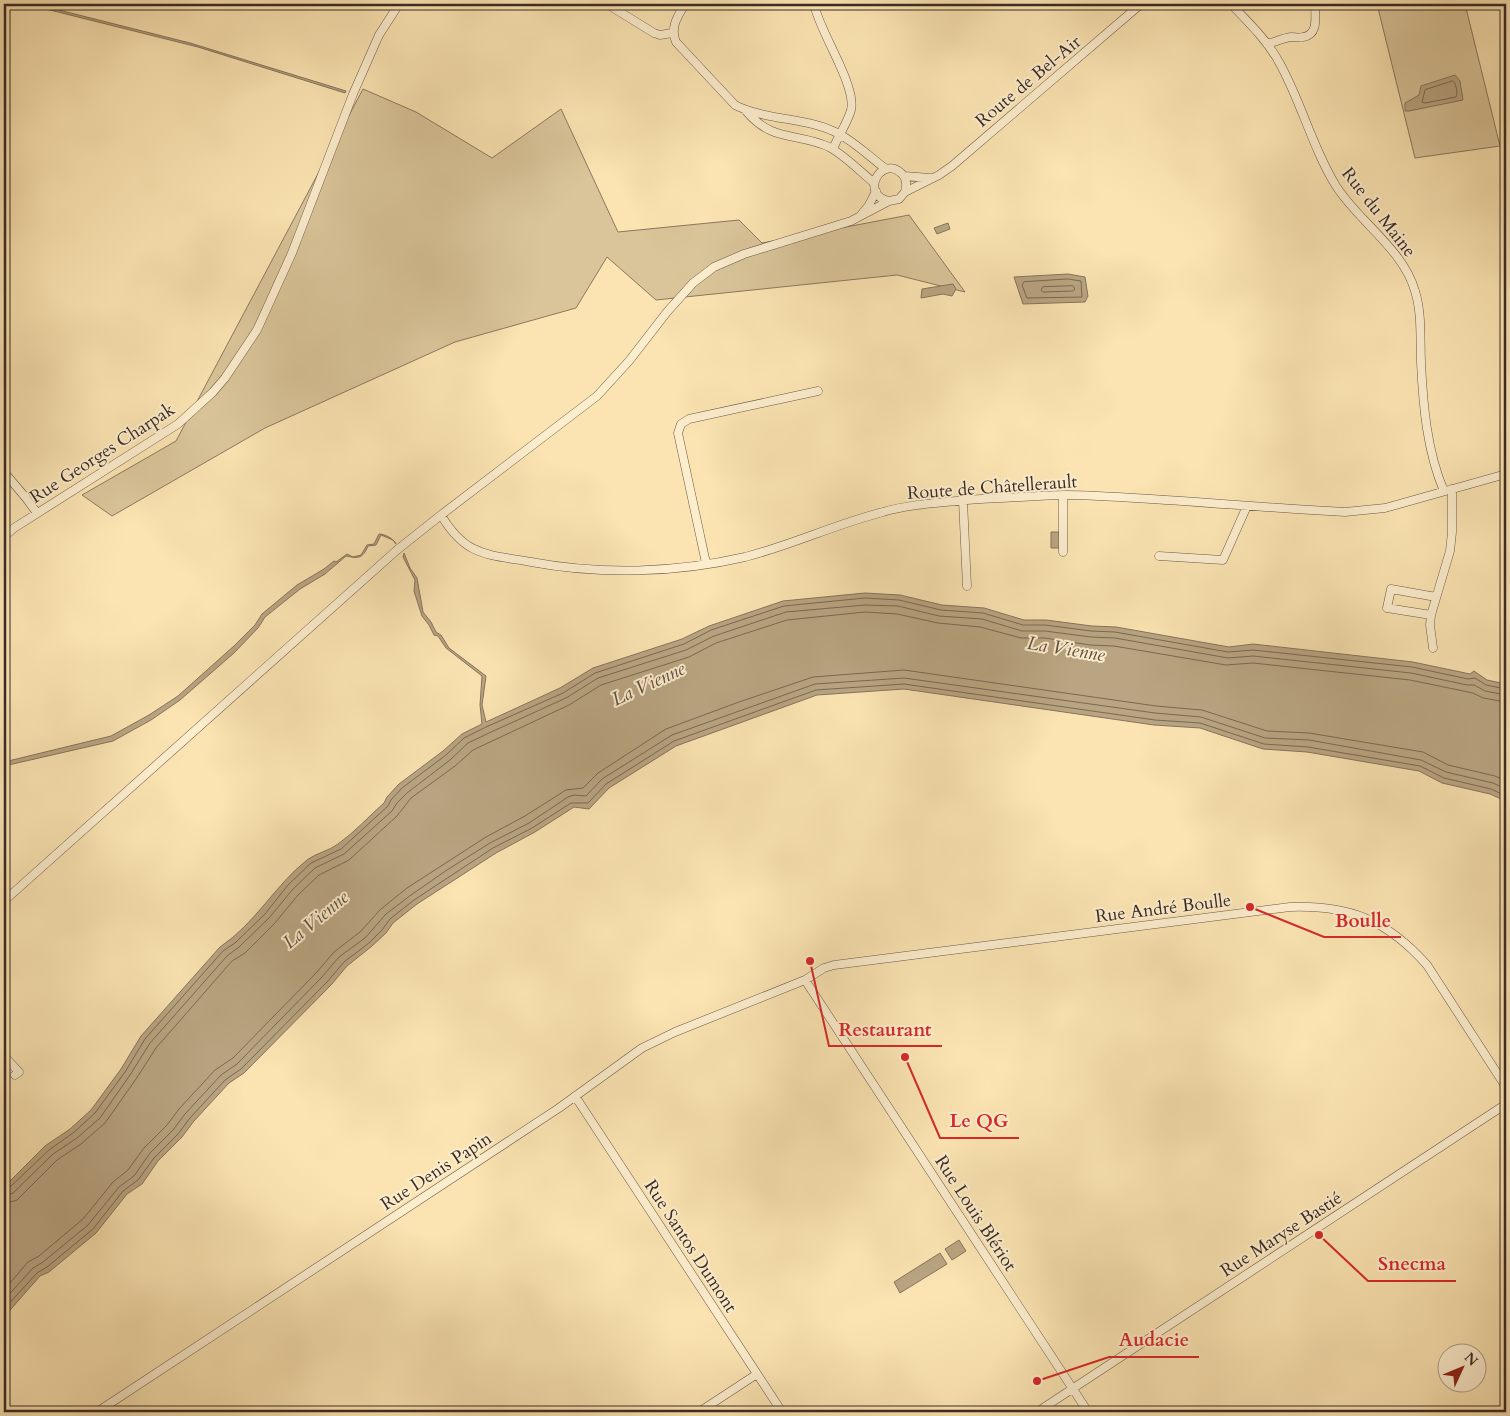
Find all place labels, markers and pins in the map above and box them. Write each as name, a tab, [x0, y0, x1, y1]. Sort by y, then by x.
callout: Boulle	[1324, 903, 1401, 937]
callout: Restaurant	[829, 1012, 942, 1046]
callout: Le QG	[940, 1104, 1019, 1138]
callout: Snecma	[1368, 1247, 1456, 1281]
callout: Audacie	[1109, 1323, 1199, 1357]

